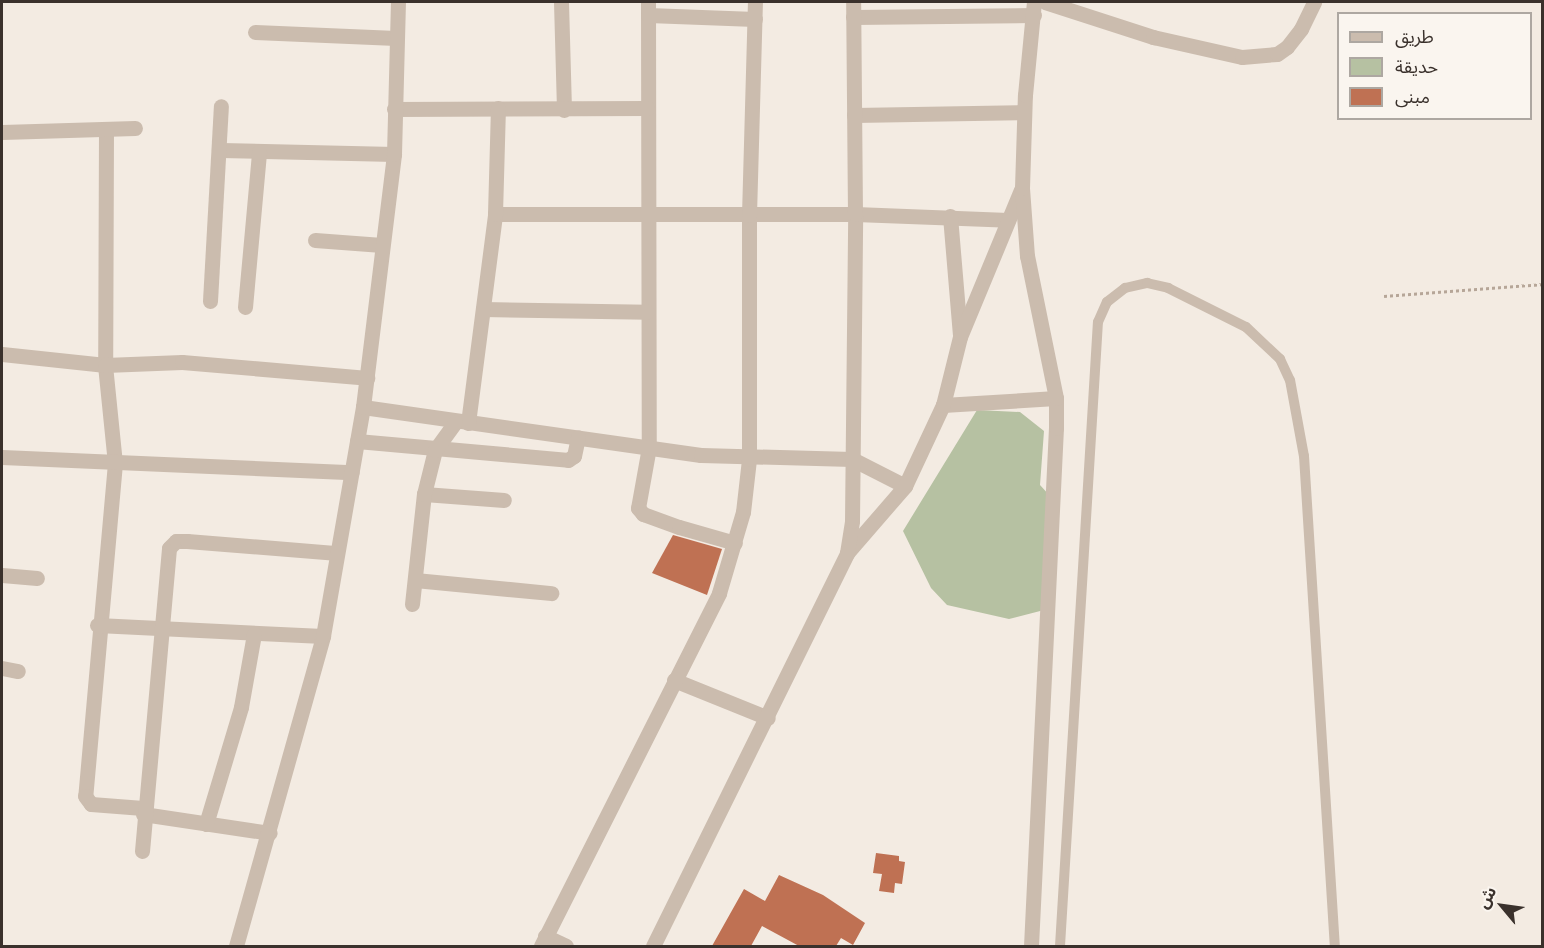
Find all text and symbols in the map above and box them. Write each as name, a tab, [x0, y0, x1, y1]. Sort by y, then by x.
legend	[1337, 12, 1532, 120]
text: طريق	[1395, 25, 1434, 47]
text: حديقة	[1395, 55, 1438, 77]
text: مبنى	[1395, 85, 1430, 107]
north arrow	[1472, 876, 1532, 936]
text: ش	[1472, 883, 1499, 911]

